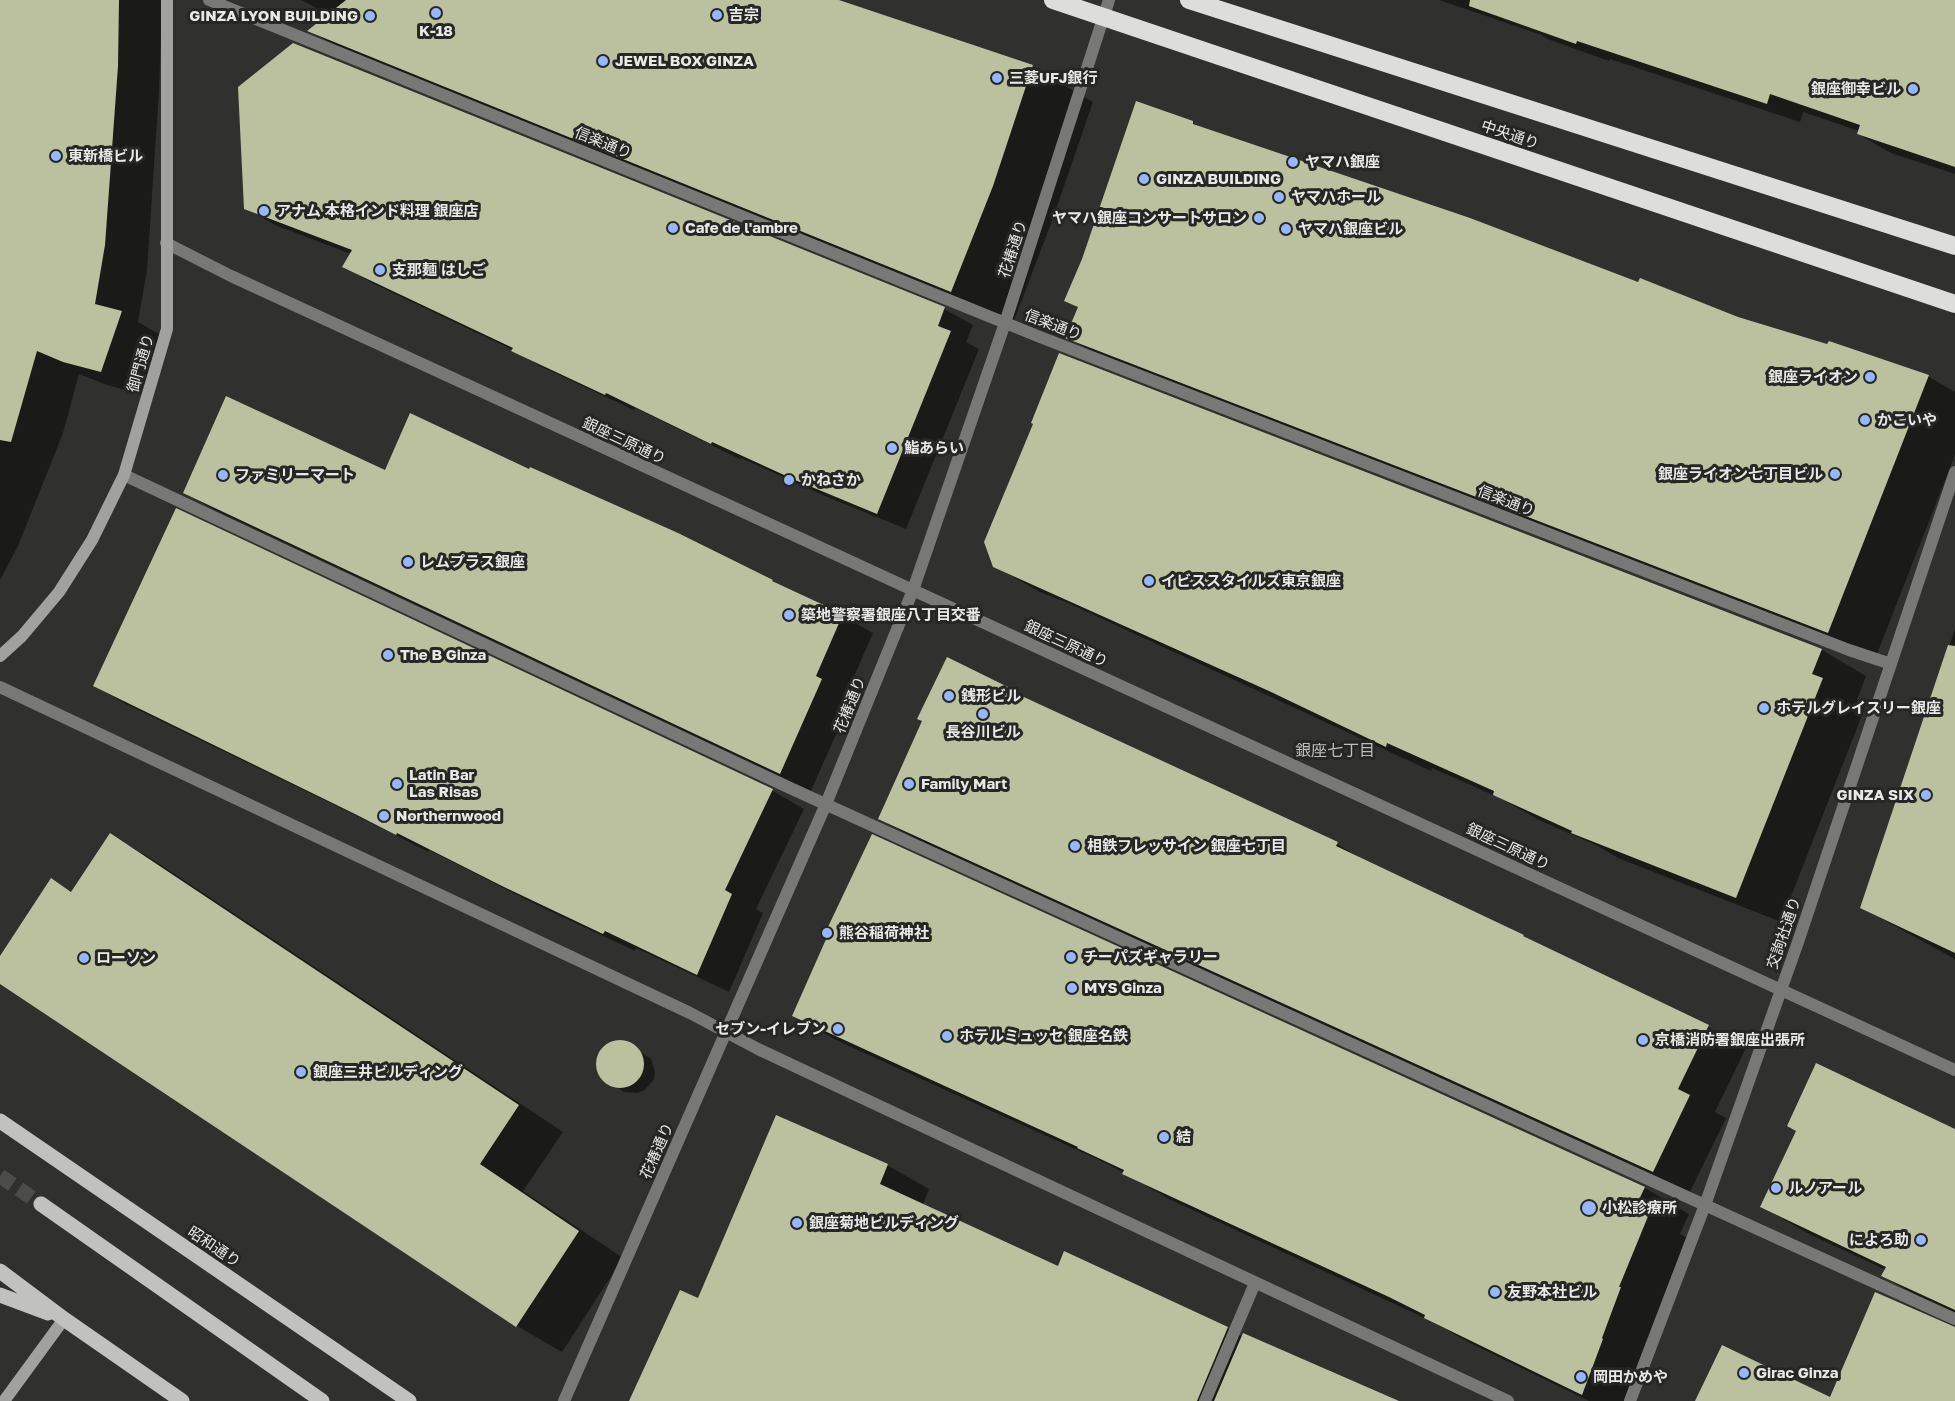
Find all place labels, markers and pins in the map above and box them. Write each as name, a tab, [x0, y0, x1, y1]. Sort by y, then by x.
marker: K-18	[429, 6, 443, 20]
place label: 吉宗	[729, 6, 759, 24]
place label: GINZA LYON BUILDING	[189, 7, 358, 25]
marker: 吉宗	[710, 8, 724, 22]
marker: GINZA LYON BUILDING	[363, 9, 377, 23]
place label: K-18	[419, 22, 453, 40]
place label: JEWEL BOX GINZA	[615, 52, 754, 70]
marker: JEWEL BOX GINZA	[596, 54, 610, 68]
place label: 三菱UFJ銀行	[1009, 69, 1097, 87]
marker: 三菱UFJ銀行	[990, 71, 1004, 85]
place label: 銀座御幸ビル	[1811, 80, 1901, 98]
marker: 銀座御幸ビル	[1906, 82, 1920, 96]
place label: 東新橋ビル	[68, 147, 143, 165]
marker: 東新橋ビル	[49, 149, 63, 163]
place label: ヤマハ銀座	[1305, 153, 1380, 171]
marker: ヤマハ銀座	[1286, 155, 1300, 169]
place label: GINZA BUILDING	[1156, 170, 1281, 188]
marker: GINZA BUILDING	[1137, 172, 1151, 186]
place label: ヤマハホール	[1291, 188, 1381, 206]
marker: ヤマハホール	[1272, 190, 1286, 204]
place label: アナム 本格インド料理 銀座店	[276, 202, 478, 220]
marker: アナム 本格インド料理 銀座店	[257, 204, 271, 218]
place label: ヤマハ銀座コンサートサロン	[1052, 209, 1247, 227]
marker: ヤマハ銀座コンサートサロン	[1252, 211, 1266, 225]
place label: Cafe de l'ambre	[685, 219, 798, 237]
place label: ヤマハ銀座ビル	[1298, 220, 1403, 238]
marker: Cafe de l'ambre	[666, 221, 680, 235]
marker: ヤマハ銀座ビル	[1279, 222, 1293, 236]
place label: 支那麺 はしご	[392, 261, 486, 279]
marker: 支那麺 はしご	[373, 263, 387, 277]
place label: 銀座ライオン	[1768, 368, 1858, 386]
marker: 銀座ライオン	[1863, 370, 1877, 384]
place label: かこいや	[1877, 411, 1937, 429]
marker: かこいや	[1858, 413, 1872, 427]
place label: 鮨あらい	[904, 439, 964, 457]
marker: 鮨あらい	[885, 441, 899, 455]
place label: 銀座ライオン七丁目ビル	[1658, 465, 1823, 483]
place label: ファミリーマート	[235, 466, 355, 484]
marker: 銀座ライオン七丁目ビル	[1828, 467, 1842, 481]
marker: ファミリーマート	[216, 468, 230, 482]
place label: かねさか	[801, 471, 861, 489]
marker: かねさか	[782, 473, 796, 487]
place label: レムプラス銀座	[420, 553, 525, 571]
marker: レムプラス銀座	[401, 555, 415, 569]
place label: イビススタイルズ東京銀座	[1161, 572, 1341, 590]
marker: イビススタイルズ東京銀座	[1142, 574, 1156, 588]
place label: 築地警察署銀座八丁目交番	[801, 606, 981, 624]
marker: 築地警察署銀座八丁目交番	[782, 608, 796, 622]
place label: The B Ginza	[400, 646, 486, 664]
marker: The B Ginza	[381, 648, 395, 662]
place label: 銭形ビル	[961, 687, 1021, 705]
marker: 銭形ビル	[942, 689, 956, 703]
place label: ホテルグレイスリー銀座	[1776, 699, 1941, 717]
marker: ホテルグレイスリー銀座	[1757, 701, 1771, 715]
marker: 長谷川ビル	[976, 707, 990, 721]
place label: 長谷川ビル	[946, 723, 1020, 741]
place label: Latin Bar Las Risas	[409, 766, 479, 801]
place label: Family Mart	[921, 775, 1007, 793]
marker: Latin Bar Las Risas	[390, 777, 404, 791]
marker: Family Mart	[902, 777, 916, 791]
place label: GINZA SIX	[1837, 786, 1914, 804]
marker: GINZA SIX	[1919, 788, 1933, 802]
place label: Northernwood	[396, 807, 501, 825]
marker: Northernwood	[377, 809, 391, 823]
place label: 相鉄フレッサイン 銀座七丁目	[1087, 837, 1286, 855]
marker: 相鉄フレッサイン 銀座七丁目	[1068, 839, 1082, 853]
place label: 熊谷稲荷神社	[839, 924, 929, 942]
marker: 熊谷稲荷神社	[820, 926, 834, 940]
place label: チーパズギャラリー	[1083, 948, 1218, 966]
place label: ローソン	[96, 949, 156, 967]
marker: チーパズギャラリー	[1064, 950, 1078, 964]
marker: ローソン	[77, 951, 91, 965]
place label: MYS Ginza	[1084, 979, 1162, 997]
marker: MYS Ginza	[1065, 981, 1079, 995]
place label: セブン-イレブン	[715, 1020, 826, 1038]
marker: セブン-イレブン	[831, 1022, 845, 1036]
place label: ホテルミュッセ 銀座名鉄	[959, 1027, 1128, 1045]
marker: ホテルミュッセ 銀座名鉄	[940, 1029, 954, 1043]
place label: 京橋消防署銀座出張所	[1655, 1031, 1805, 1049]
marker: 京橋消防署銀座出張所	[1636, 1033, 1650, 1047]
place label: 銀座三井ビルディング	[313, 1063, 463, 1081]
marker: 銀座三井ビルディング	[294, 1065, 308, 1079]
place label: 結	[1176, 1128, 1191, 1146]
marker: 結	[1157, 1130, 1171, 1144]
place label: ルノアール	[1788, 1179, 1862, 1197]
marker: ルノアール	[1769, 1181, 1783, 1195]
marker: 小松診療所	[1580, 1199, 1598, 1217]
place label: 小松診療所	[1602, 1199, 1677, 1217]
place label: 銀座菊地ビルディング	[809, 1214, 959, 1232]
marker: 銀座菊地ビルディング	[790, 1216, 804, 1230]
place label: によろ助	[1849, 1231, 1909, 1249]
marker: によろ助	[1914, 1233, 1928, 1247]
place label: 友野本社ビル	[1507, 1283, 1597, 1301]
marker: 友野本社ビル	[1488, 1285, 1502, 1299]
place label: Girac Ginza	[1756, 1364, 1838, 1382]
marker: Girac Ginza	[1737, 1366, 1751, 1380]
place label: 岡田かめや	[1593, 1368, 1668, 1386]
marker: 岡田かめや	[1574, 1370, 1588, 1384]

